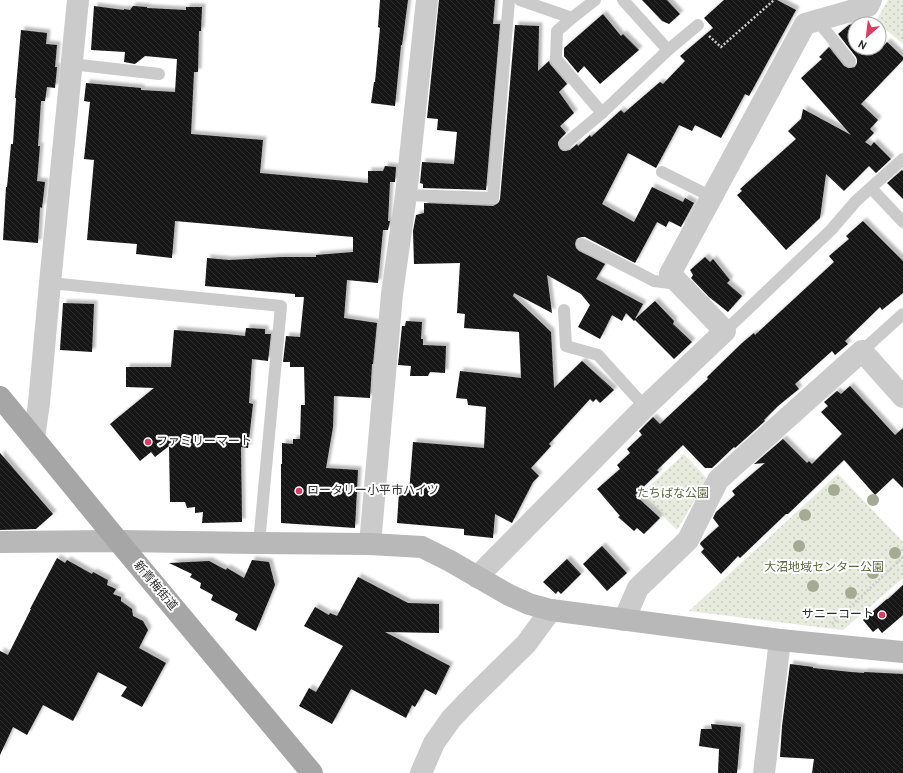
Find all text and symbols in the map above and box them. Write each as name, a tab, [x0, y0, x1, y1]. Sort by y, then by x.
north arrow	[847, 16, 887, 56]
text: N	[856, 36, 870, 52]
place label: ファミリーマート	[156, 434, 252, 450]
marker: ファミリーマート	[143, 437, 153, 447]
place label: ロータリー小平市ハイツ	[307, 483, 439, 499]
marker: ロータリー小平市ハイツ	[294, 486, 304, 496]
park label: たちばな公園	[637, 486, 709, 502]
street label: 新青梅街道	[130, 558, 180, 614]
park label: 大沼地域センター公園	[764, 560, 884, 576]
place label: サニーコート	[802, 607, 874, 623]
marker: サニーコート	[877, 610, 887, 620]

